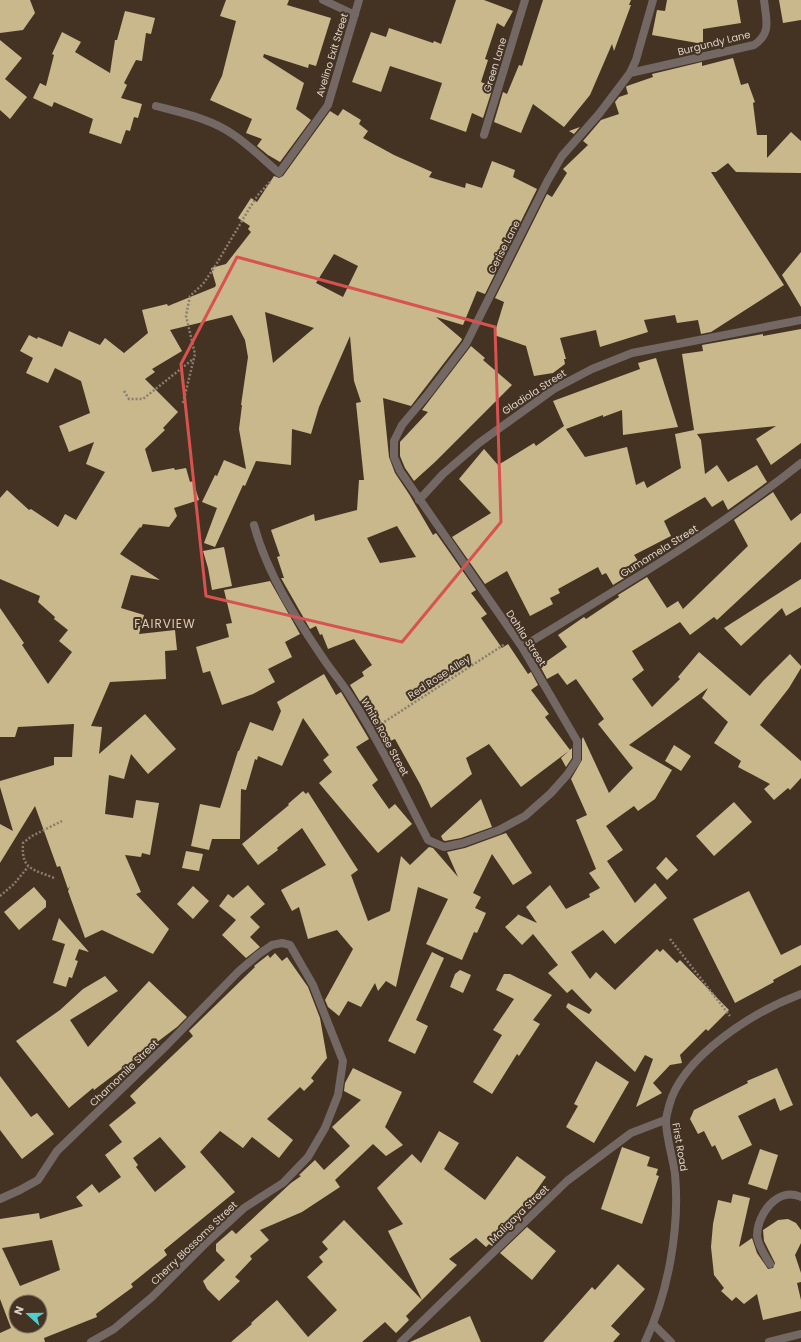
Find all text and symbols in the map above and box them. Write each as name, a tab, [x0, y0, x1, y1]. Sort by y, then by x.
street label: Avelino Exit Street	[312, 11, 352, 99]
street label: Burgundy Lane	[676, 27, 752, 59]
street label: Green Lane	[480, 36, 510, 94]
street label: Cerise Lane	[484, 218, 524, 276]
street label: Gladiola Street	[499, 365, 569, 418]
street label: Gumamela Street	[617, 521, 701, 581]
street label: Dahlia Street	[502, 607, 550, 669]
district label: FAIRVIEW	[134, 615, 196, 632]
street label: Red Rose Alley	[405, 651, 473, 703]
street label: White Rose Street	[357, 695, 413, 779]
street label: Chamomile Street	[86, 1036, 162, 1110]
street label: First Road	[668, 1122, 692, 1172]
street label: Maligaya Street	[486, 1181, 553, 1247]
street label: Cherry Blossoms Street	[147, 1197, 241, 1288]
north arrow	[8, 1294, 48, 1334]
text: N	[10, 1304, 28, 1317]

